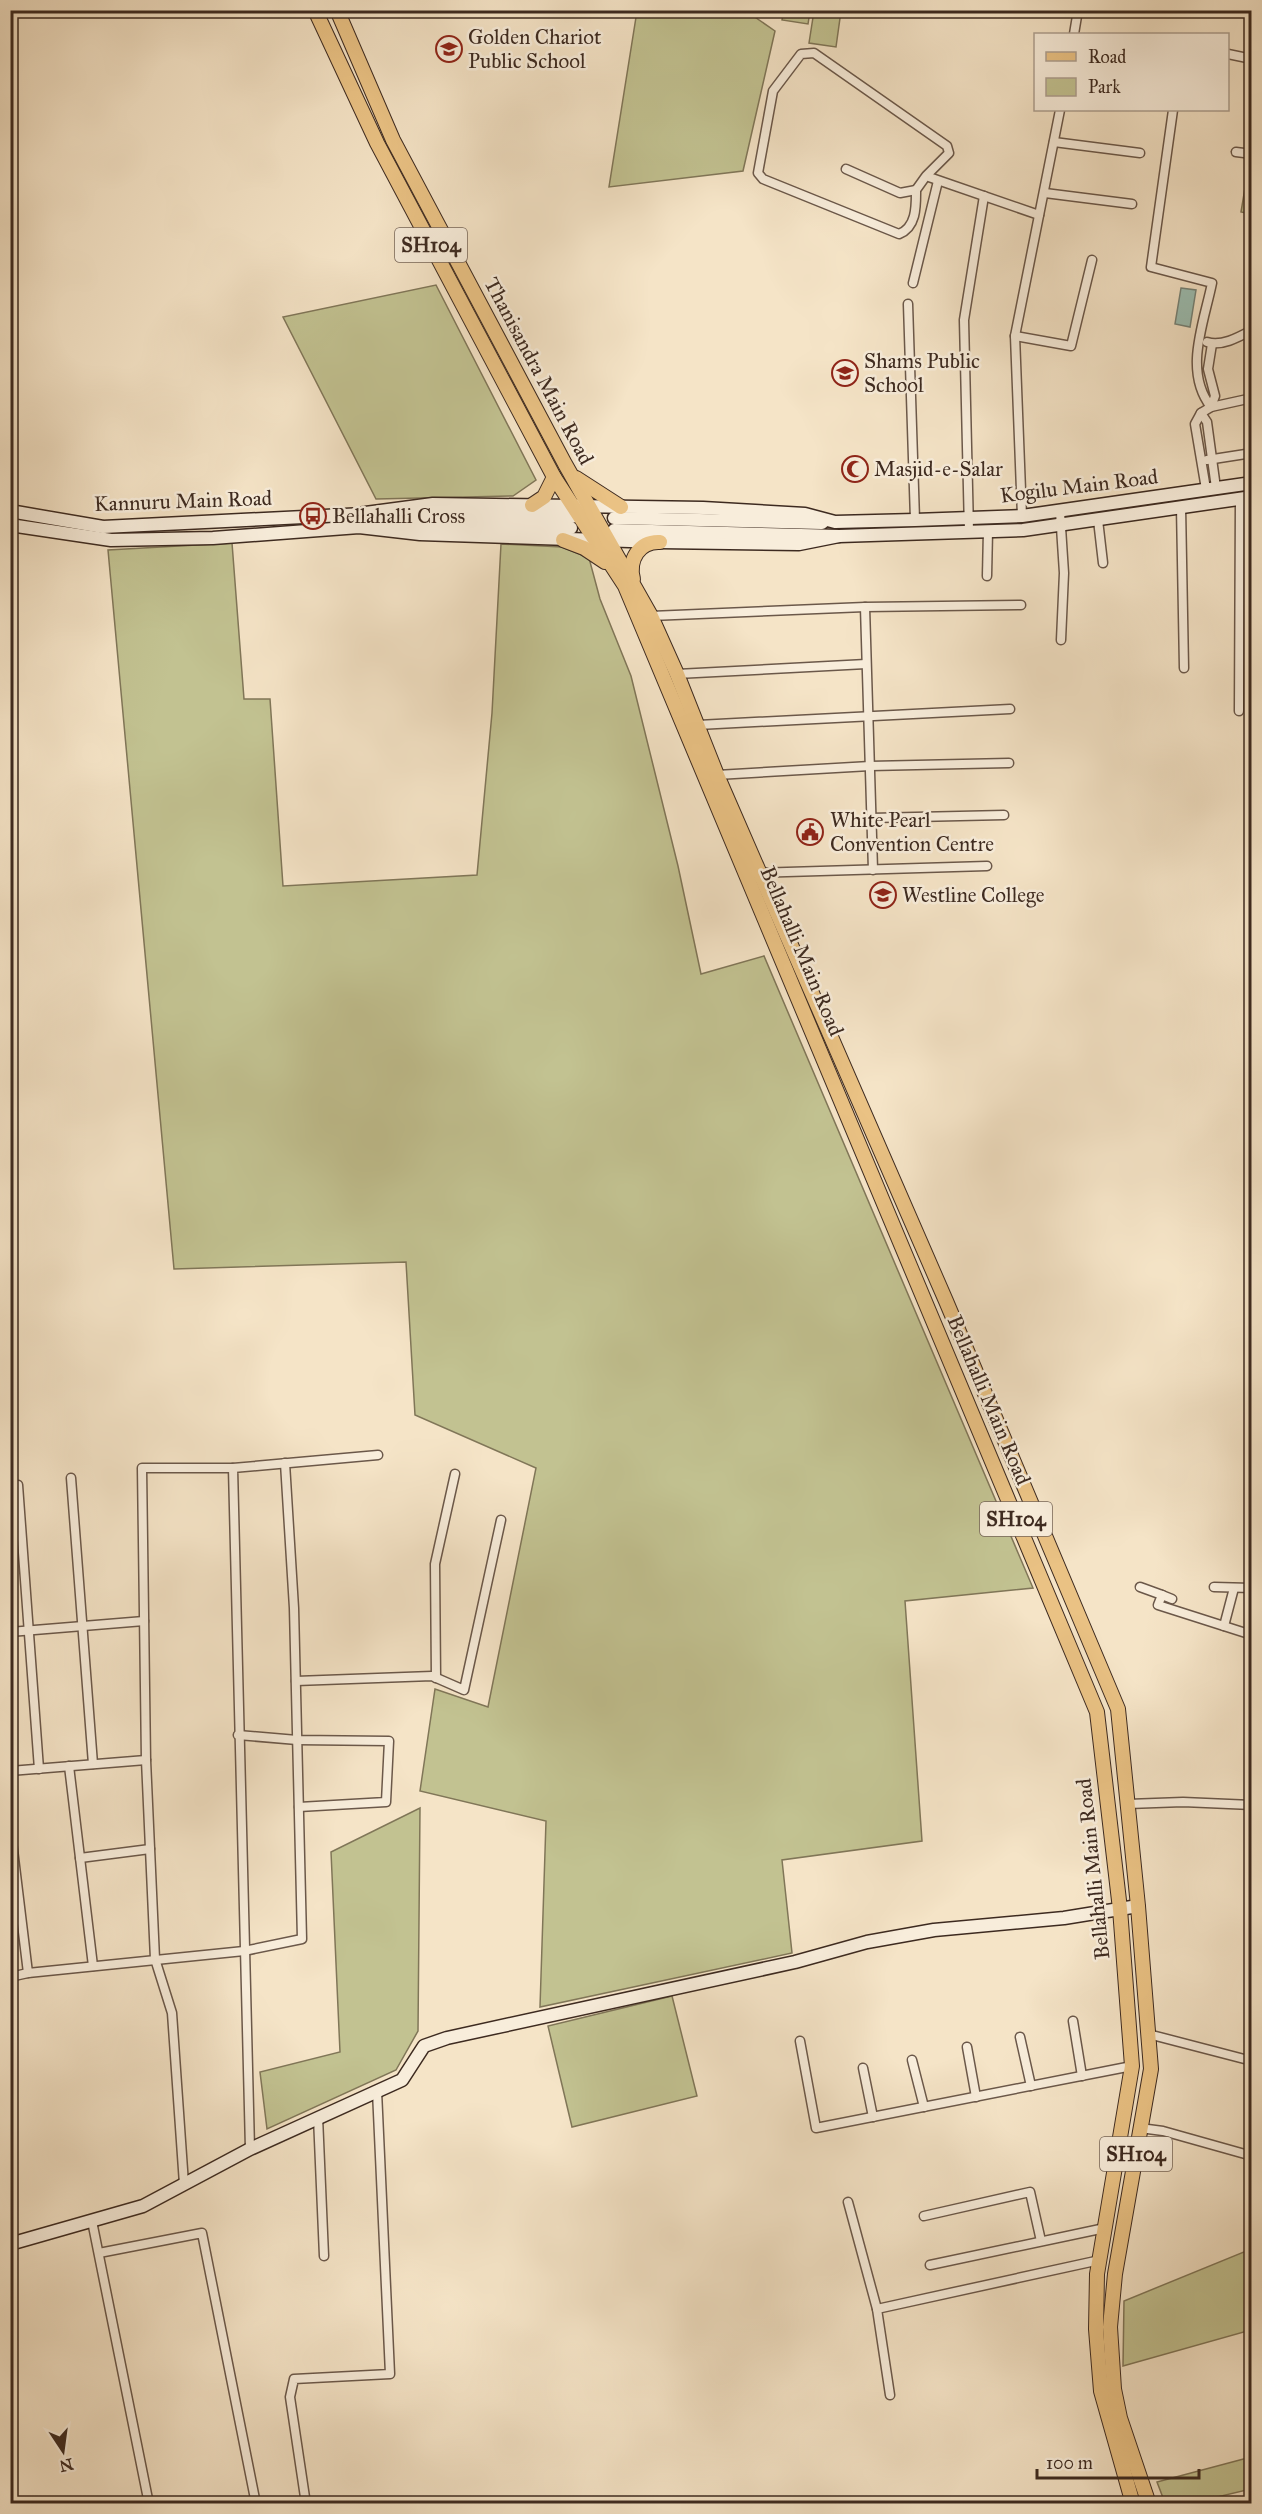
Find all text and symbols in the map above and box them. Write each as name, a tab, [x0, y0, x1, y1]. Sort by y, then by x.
place label: Golden Chariot Public School	[468, 24, 602, 74]
legend	[1034, 33, 1229, 111]
school or university icon: Golden Chariot Public School	[434, 34, 464, 64]
text: Road	[1088, 46, 1126, 68]
text: Park	[1088, 76, 1121, 98]
road number: SH104	[395, 228, 467, 262]
street label: Thanisandra Main Road	[479, 273, 600, 470]
place label: Shams Public School	[864, 348, 980, 398]
school or university icon: Shams Public School	[830, 358, 860, 388]
mosque icon: Masjid-e-Salar	[840, 454, 870, 484]
place label: Masjid-e-Salar	[874, 456, 1003, 482]
street label: Kogilu Main Road	[998, 463, 1160, 509]
street label: Kannuru Main Road	[94, 485, 273, 517]
bus stop icon: Bellahalli Cross	[298, 501, 328, 531]
place label: Bellahalli Cross	[332, 503, 465, 529]
place label: White Pearl Convention Centre	[830, 807, 994, 857]
public building icon: White Pearl Convention Centre	[795, 817, 825, 847]
street label: Bellahalli Main Road	[754, 862, 850, 1040]
school or university icon: Westline College	[868, 880, 898, 910]
place label: Westline College	[902, 882, 1045, 908]
street label: Bellahalli Main Road	[941, 1311, 1037, 1489]
road number: SH104	[980, 1502, 1052, 1536]
street label: Bellahalli Main Road	[1071, 1777, 1115, 1961]
road number: SH104	[1100, 2137, 1172, 2171]
north arrow	[33, 2421, 93, 2481]
scale bar	[1037, 2442, 1199, 2480]
text: 100 m	[1046, 2452, 1093, 2474]
text: N	[57, 2454, 75, 2476]

